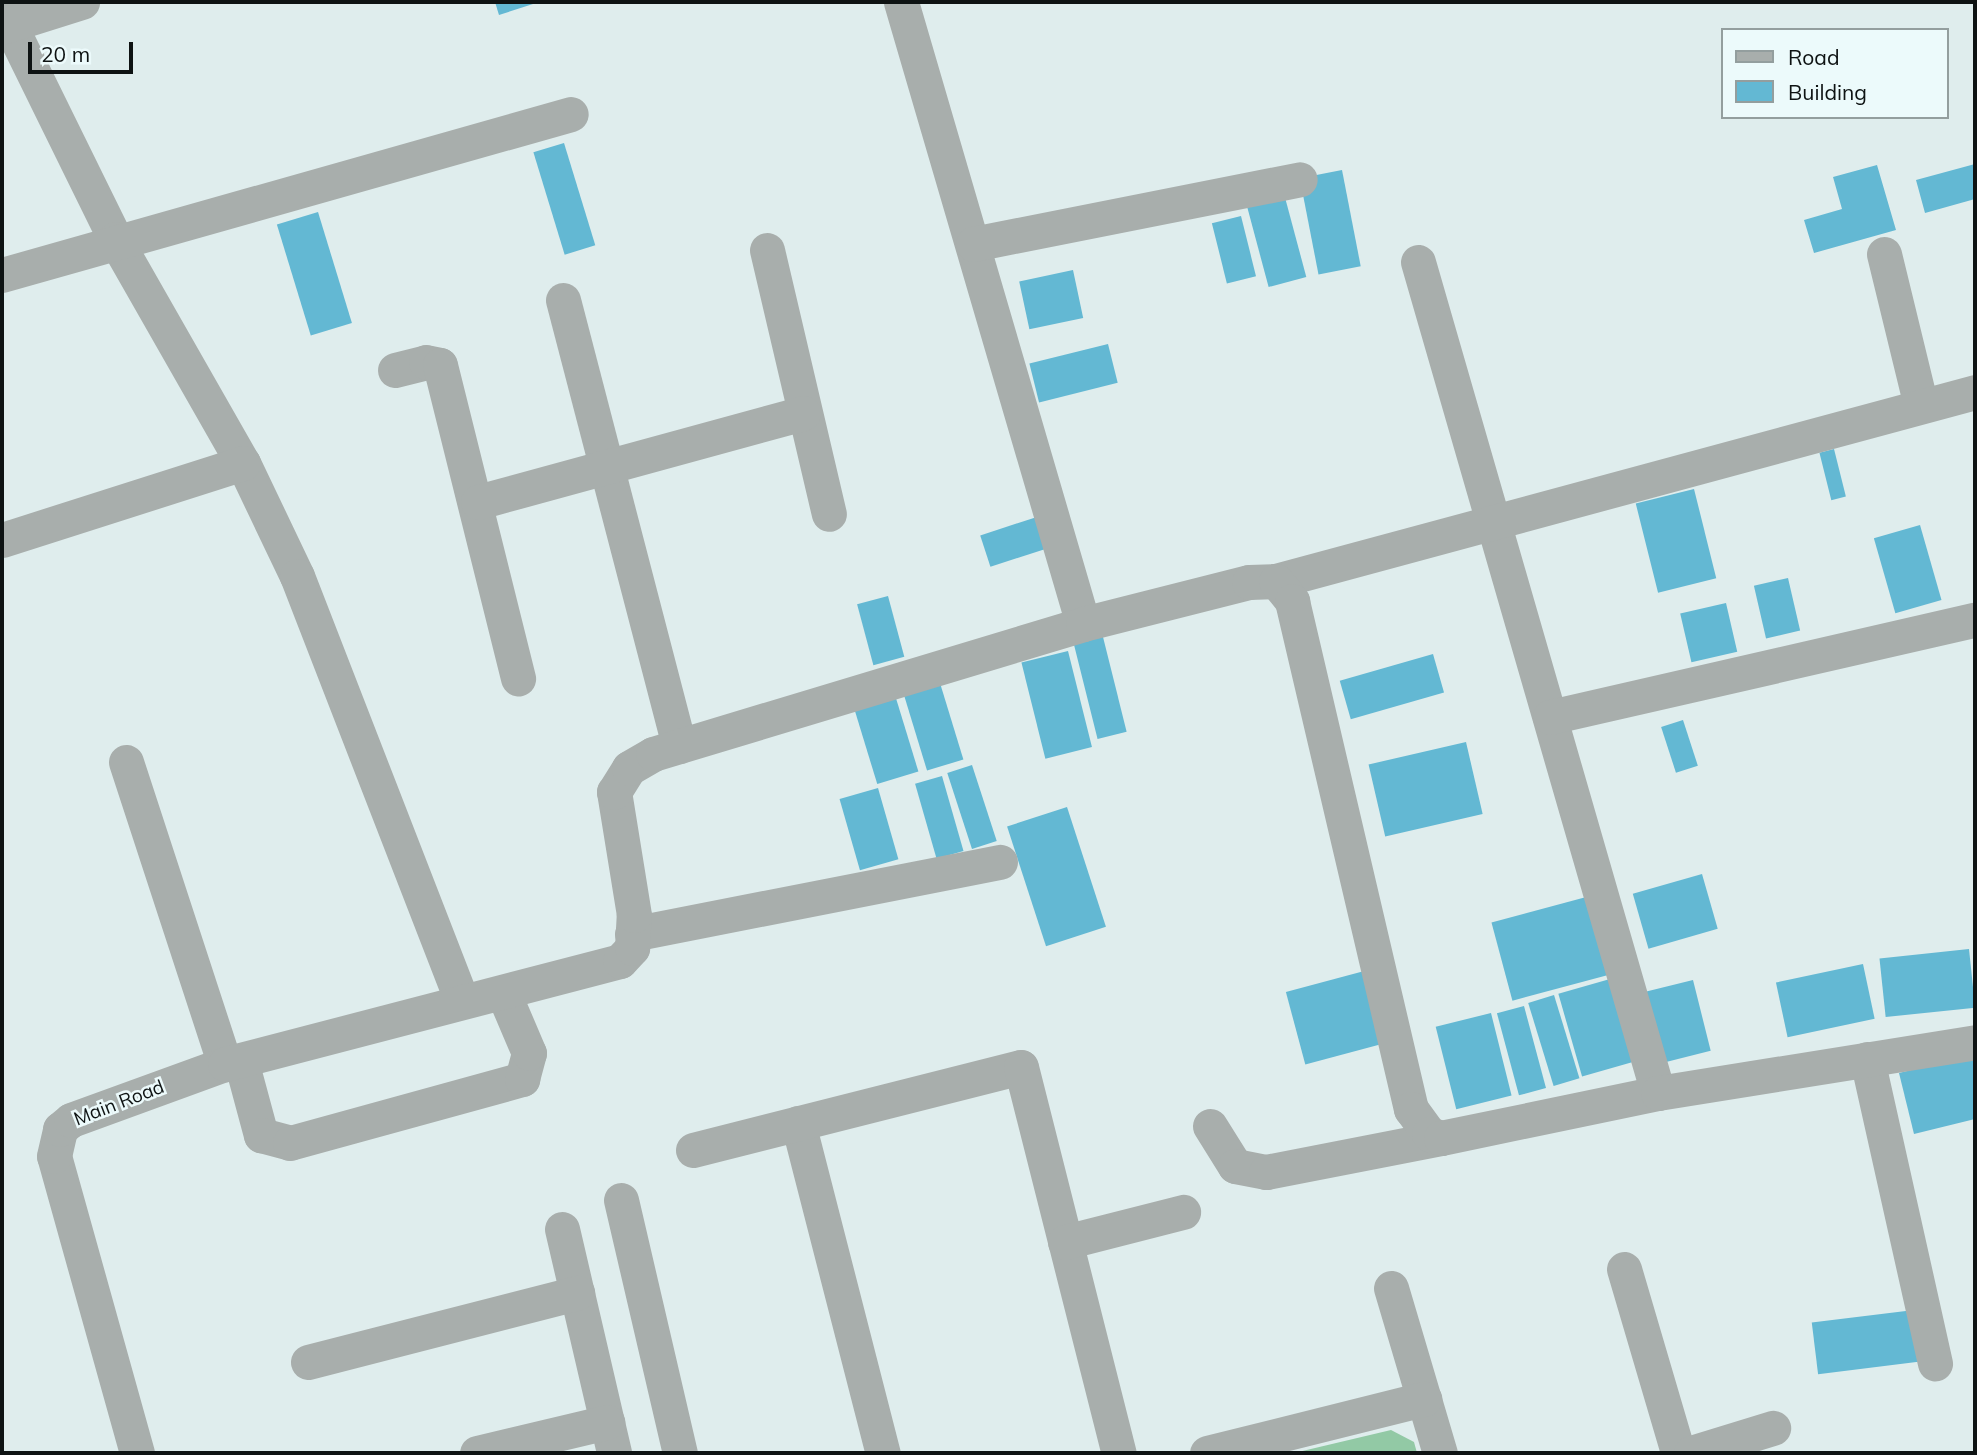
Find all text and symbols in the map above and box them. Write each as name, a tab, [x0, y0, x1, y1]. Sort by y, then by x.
scale bar	[32, 28, 136, 72]
legend	[1722, 28, 1949, 119]
text: 20 m	[41, 41, 90, 67]
text: Road	[1788, 44, 1839, 70]
text: Building	[1788, 79, 1867, 105]
street label: Main Road	[71, 1075, 167, 1131]

